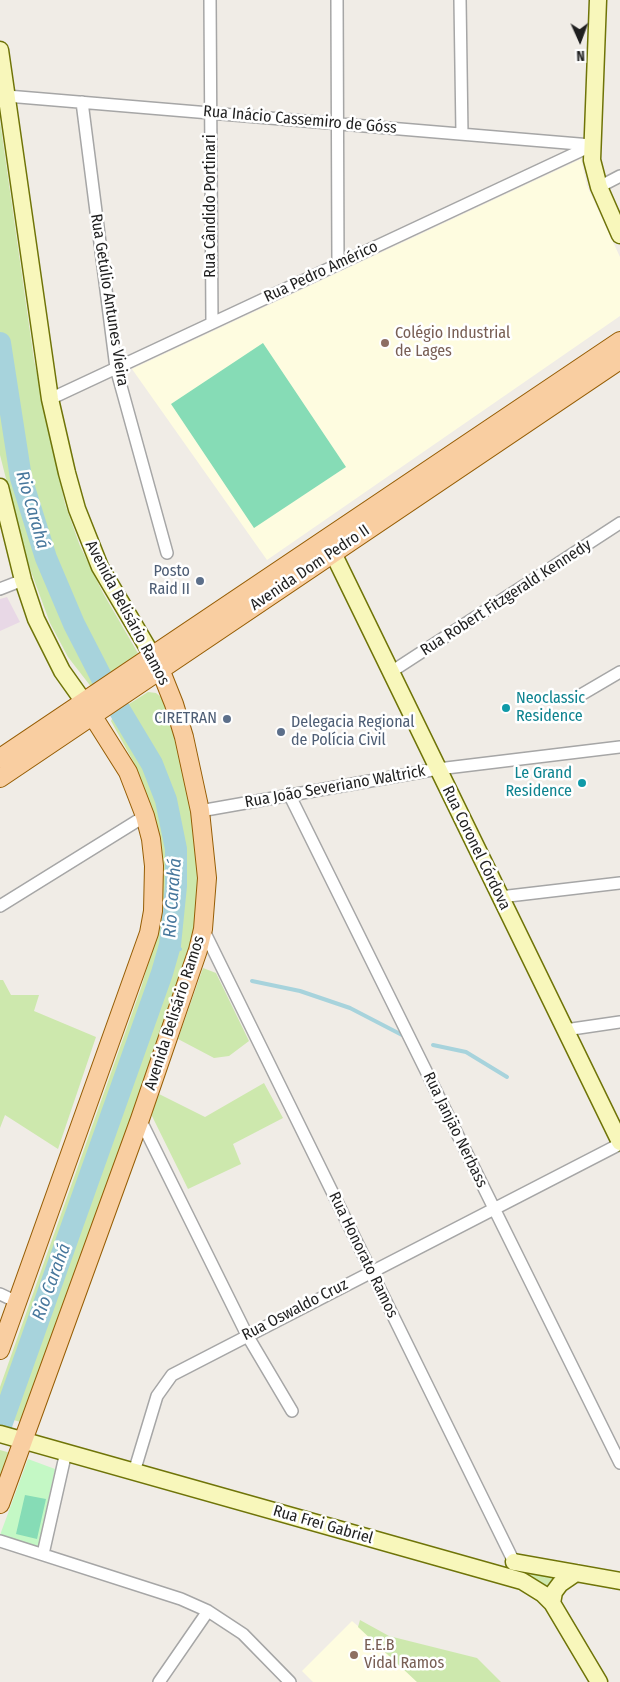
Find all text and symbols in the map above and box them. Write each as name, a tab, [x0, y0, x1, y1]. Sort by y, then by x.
north arrow	[555, 15, 605, 65]
text: N	[576, 47, 585, 64]
street label: Rua Inácio Cassemiro de Góss	[202, 102, 398, 138]
street label: Rua Cândido Portinari	[201, 134, 221, 278]
street label: Rua Getúlio Antunes Vieira	[86, 212, 132, 388]
street label: Rua Pedro Américo	[261, 237, 381, 307]
place label: Colégio Industrial de Lages	[395, 324, 510, 362]
marker: Colégio Industrial de Lages	[379, 337, 391, 349]
water label: Rio Carahá	[11, 469, 53, 551]
street label: Avenida Dom Pedro II	[247, 521, 373, 615]
street label: Rua Robert Fitzgerald Kennedy	[417, 536, 595, 660]
street label: Avenida Belisário Ramos	[81, 537, 173, 689]
place label: Posto Raid II	[149, 562, 190, 600]
marker: Posto Raid II	[194, 575, 206, 587]
place label: Neoclassic Residence	[516, 689, 585, 727]
marker: Neoclassic Residence	[500, 702, 512, 714]
place label: CIRETRAN	[154, 709, 217, 729]
marker: CIRETRAN	[221, 713, 233, 725]
place label: Delegacia Regional de Polícia Civil	[291, 713, 414, 751]
marker: Delegacia Regional de Polícia Civil	[275, 726, 287, 738]
street label: Rua João Severiano Waltrick	[243, 762, 427, 812]
place label: Le Grand Residence	[505, 764, 572, 802]
marker: Le Grand Residence	[576, 777, 588, 789]
street label: Rua Coronel Córdova	[438, 783, 514, 913]
water label: Rio Carahá	[159, 857, 187, 939]
street label: Avenida Belisário Ramos	[141, 933, 209, 1093]
street label: Rua Janjão Nerbass	[419, 1069, 491, 1191]
street label: Rua Honorato Ramos	[324, 1189, 402, 1321]
water label: Rio Carahá	[28, 1241, 76, 1323]
street label: Rua Oswaldo Cruz	[239, 1275, 351, 1345]
street label: Rua Frei Gabriel	[271, 1502, 375, 1548]
place label: E.E.B Vidal Ramos	[364, 1636, 444, 1674]
marker: E.E.B Vidal Ramos	[348, 1649, 360, 1661]

